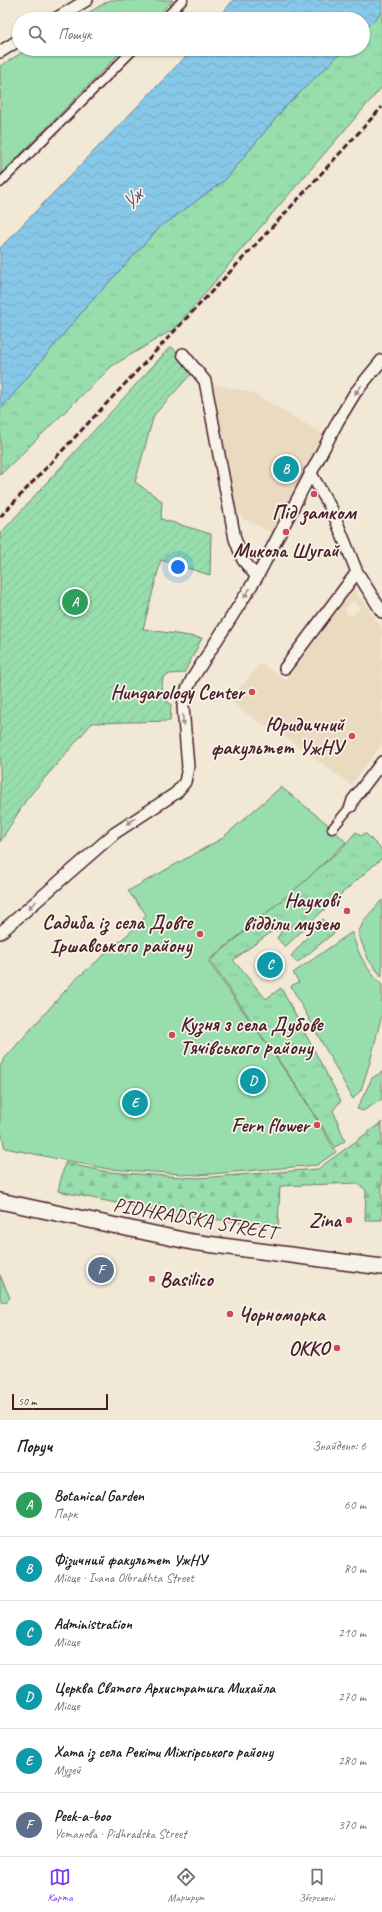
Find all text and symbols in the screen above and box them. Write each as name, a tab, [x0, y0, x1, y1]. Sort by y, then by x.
search box	[12, 12, 370, 56]
icon: search	[26, 23, 48, 45]
text: Пошук	[58, 25, 91, 44]
water label: Уж	[115, 180, 151, 215]
one-way arrow	[353, 385, 362, 396]
pin: B	[273, 454, 299, 484]
marker: Під замком	[309, 489, 319, 499]
place label: Під замком	[272, 500, 357, 526]
marker: Микола Шугай	[281, 527, 291, 537]
place label: Микола Шугай	[233, 538, 340, 563]
your location	[168, 557, 188, 577]
pin: A	[62, 587, 88, 617]
one-way arrow	[243, 588, 250, 599]
place label: Hungarology Center	[110, 680, 247, 705]
marker: Hungarology Center	[247, 687, 257, 697]
place label: Юридичний факультет УжНУ	[211, 712, 347, 761]
one-way arrow	[180, 714, 187, 726]
marker: Юридичний факультет УжНУ	[347, 731, 357, 741]
one-way arrow	[126, 817, 137, 825]
place label: Наукові відділи музею	[243, 888, 342, 937]
one-way arrow	[27, 900, 37, 909]
marker: Наукові відділи музею	[342, 906, 352, 916]
place label: Садиба із села Довге Іршавського району	[42, 910, 194, 959]
marker: Садиба із села Довге Іршавського району	[195, 929, 205, 939]
pin: C	[257, 950, 283, 980]
place label: Кузня з села Дубове Тячівського району	[180, 1012, 324, 1061]
marker: Кузня з села Дубове Тячівського району	[167, 1030, 177, 1040]
pin: D	[240, 1066, 266, 1096]
pin: E	[122, 1088, 148, 1118]
place label: Fern flower	[231, 1113, 312, 1138]
marker: Fern flower	[312, 1120, 322, 1130]
street label: PIDHRADSKA STREET	[111, 1192, 283, 1246]
place label: Zina	[309, 1208, 343, 1233]
marker: Zina	[344, 1215, 354, 1225]
pin: F	[88, 1255, 114, 1285]
place label: Basilico	[160, 1267, 214, 1292]
marker: Basilico	[147, 1274, 157, 1284]
place label: Чорноморка	[238, 1302, 327, 1327]
marker: Чорноморка	[225, 1309, 235, 1319]
place label: OKKO	[289, 1336, 332, 1361]
marker: OKKO	[332, 1343, 342, 1353]
scale bar	[12, 1392, 108, 1411]
text: 50 m	[18, 1394, 37, 1408]
text: Поруч	[16, 1436, 52, 1457]
text: Знайдено: 6	[312, 1438, 366, 1454]
text: Botanical Garden	[54, 1487, 144, 1506]
text: A	[26, 1497, 32, 1513]
text: 60 m	[344, 1497, 366, 1513]
text: Парк	[54, 1506, 77, 1522]
text: Фізичний факультет УжНУ	[54, 1551, 207, 1570]
text: B	[26, 1561, 32, 1577]
text: 80 m	[344, 1561, 366, 1577]
text: Місце · Ivana Olbrakhta Street	[54, 1570, 194, 1586]
text: Administration	[54, 1615, 132, 1634]
text: C	[26, 1625, 32, 1641]
text: 210 m	[338, 1625, 366, 1641]
text: Місце	[54, 1634, 80, 1650]
text: Церква Святого Архистратига Михайла	[54, 1679, 275, 1698]
text: D	[25, 1689, 33, 1705]
text: 270 m	[338, 1689, 366, 1705]
text: Місце	[54, 1698, 80, 1714]
text: Хата із села Рекіти Міжгірського району	[54, 1743, 273, 1762]
text: E	[26, 1753, 32, 1769]
text: 280 m	[338, 1753, 366, 1769]
text: Музей	[54, 1762, 81, 1778]
text: Peek-a-boo	[54, 1807, 110, 1826]
text: F	[26, 1817, 32, 1833]
text: 370 m	[338, 1817, 366, 1833]
text: Установа · Pidhradska Street	[54, 1826, 187, 1842]
tab: Карта	[47, 1866, 73, 1904]
tab: Маршрут	[167, 1866, 204, 1904]
tab: Збережені	[299, 1866, 335, 1904]

